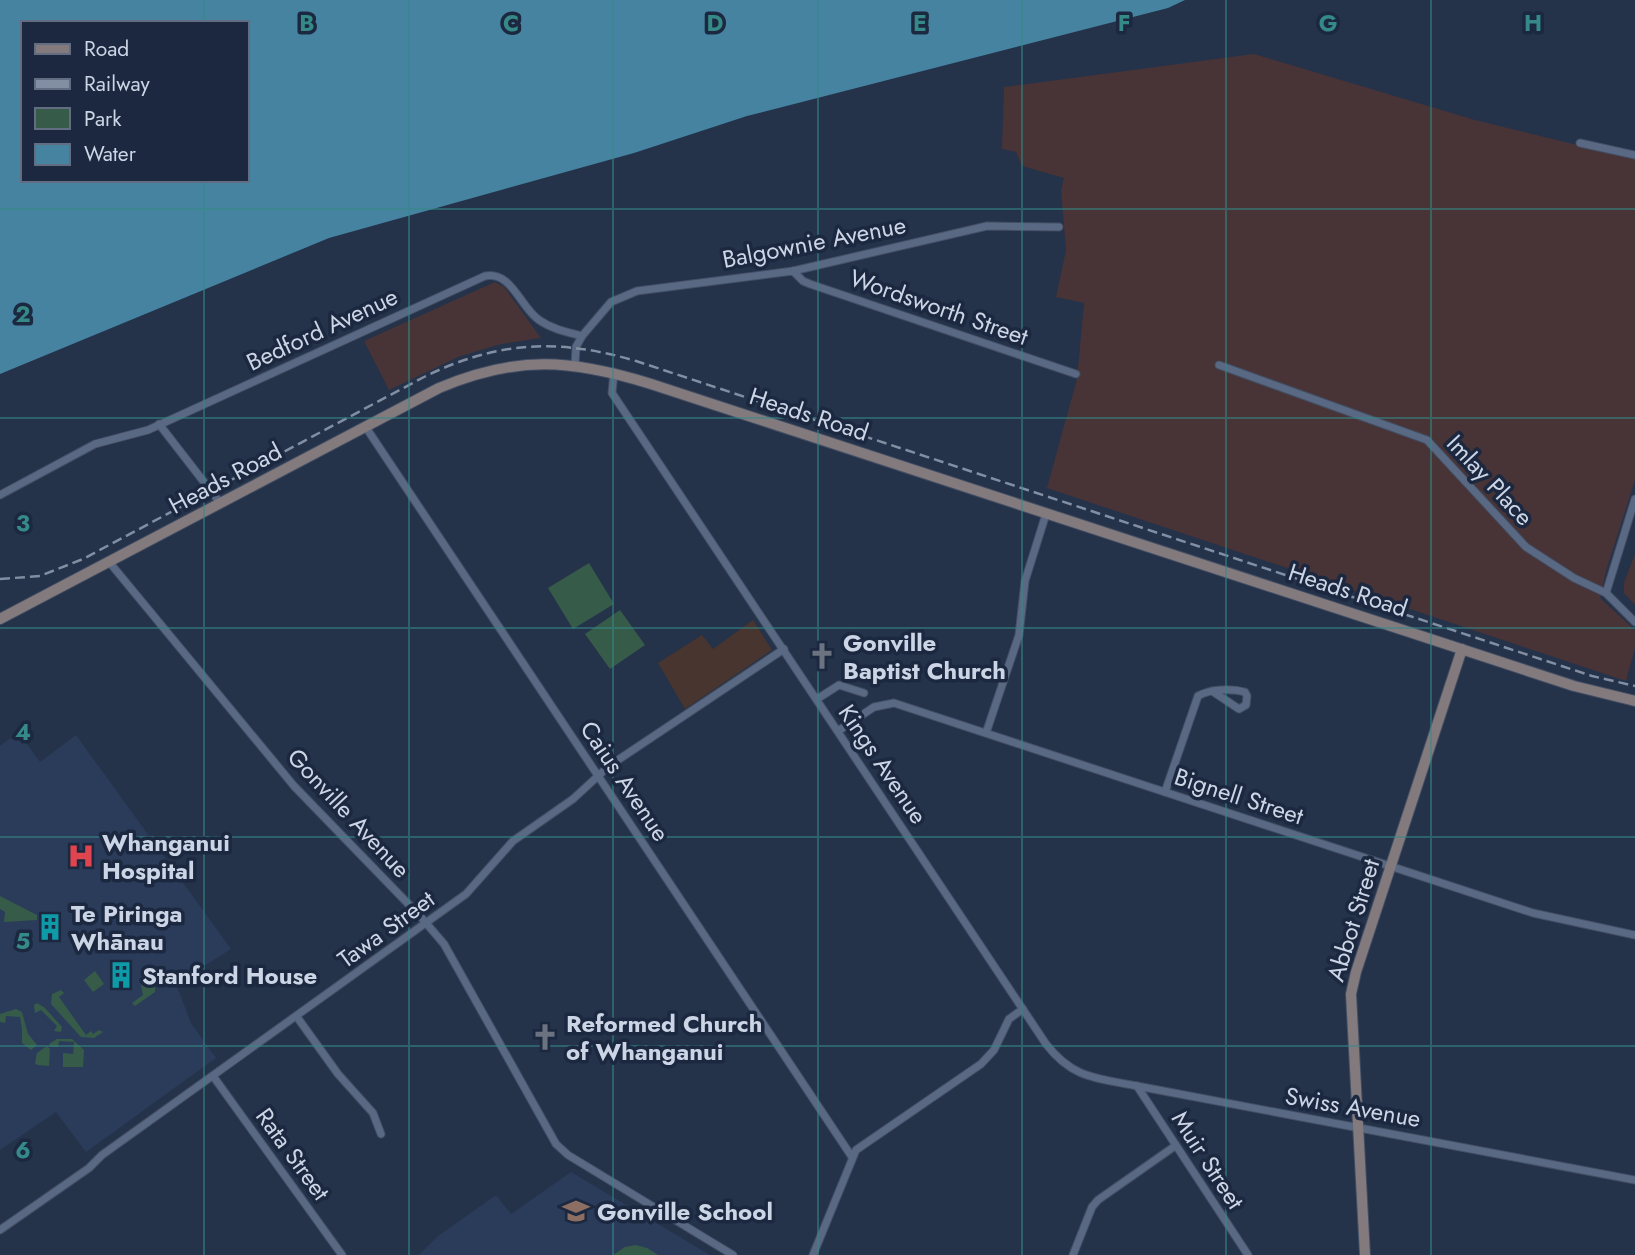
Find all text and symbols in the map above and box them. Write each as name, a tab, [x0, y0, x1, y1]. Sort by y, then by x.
text: B	[299, 6, 315, 40]
text: C	[503, 6, 519, 40]
text: D	[707, 6, 724, 40]
text: E	[913, 6, 927, 40]
text: F	[1118, 6, 1130, 40]
text: G	[1319, 6, 1337, 40]
text: H	[1524, 6, 1542, 40]
legend	[21, 21, 248, 182]
text: Road	[84, 34, 129, 64]
text: Railway	[84, 69, 150, 99]
text: Park	[84, 104, 122, 134]
text: Water	[84, 139, 137, 169]
street label: Balgownie Avenue	[719, 207, 909, 277]
street label: Wordsworth Street	[845, 260, 1033, 354]
street label: Bedford Avenue	[241, 279, 403, 379]
text: 2	[15, 297, 31, 331]
street label: Heads Road	[745, 378, 873, 450]
street label: Imlay Place	[1439, 427, 1541, 533]
street label: Heads Road	[162, 434, 288, 522]
text: 3	[16, 506, 30, 540]
street label: Heads Road	[1284, 554, 1412, 626]
place label: Gonville Baptist Church	[843, 625, 1006, 688]
church icon: Gonville Baptist Church	[807, 641, 837, 671]
street label: Kings Avenue	[830, 697, 936, 831]
street label: Caius Avenue	[572, 714, 678, 848]
text: 4	[15, 715, 31, 749]
street label: Gonville Avenue	[279, 740, 419, 886]
street label: Bignell Street	[1170, 759, 1308, 833]
place label: Whanganui Hospital	[102, 825, 230, 888]
hospital icon: Whanganui Hospital	[66, 841, 96, 871]
street label: Abbot Street	[1318, 854, 1388, 986]
street label: Tawa Street	[330, 882, 442, 976]
place label: Te Piringa Whānau	[71, 896, 182, 959]
building icon: Te Piringa Whānau	[35, 912, 65, 942]
text: 5	[16, 924, 30, 958]
place label: Stanford House	[142, 958, 317, 993]
building icon: Stanford House	[106, 960, 136, 990]
place label: Reformed Church of Whanganui	[566, 1006, 762, 1069]
church icon: Reformed Church of Whanganui	[530, 1022, 560, 1052]
street label: Swiss Avenue	[1282, 1078, 1424, 1136]
street label: Rata Street	[247, 1101, 339, 1208]
street label: Muir Street	[1163, 1104, 1253, 1216]
text: 6	[15, 1133, 31, 1167]
place label: Gonville School	[597, 1194, 773, 1229]
school or university icon: Gonville School	[561, 1196, 591, 1226]

